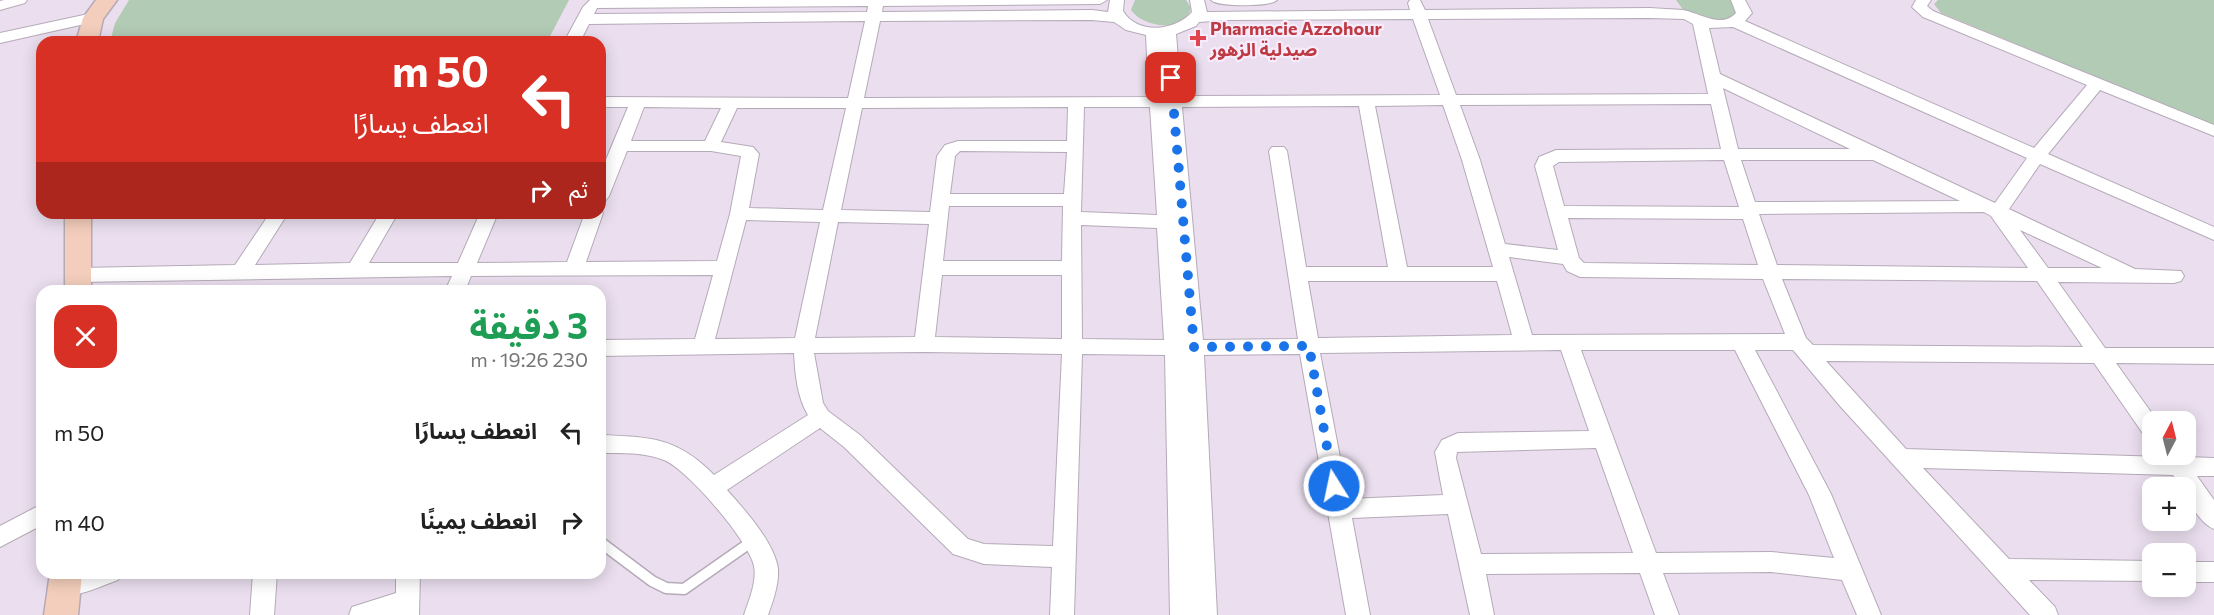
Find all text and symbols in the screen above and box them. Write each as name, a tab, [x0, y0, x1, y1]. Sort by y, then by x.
place label: Pharmacie Azzohour صيدلية الزهور	[1209, 17, 1382, 61]
marker: Pharmacie Azzohour صيدلية الزهور	[1191, 31, 1205, 45]
text: 50 m	[392, 44, 489, 96]
pin	[1145, 52, 1196, 103]
icon: left	[510, 60, 588, 138]
icon: arrive	[1154, 61, 1187, 94]
text: انعطف يسارًا	[353, 106, 489, 139]
icon: right	[524, 174, 557, 207]
text: ثم	[569, 176, 588, 203]
text: 3 دقيقة	[470, 302, 588, 346]
button: close	[54, 305, 117, 368]
text: 230 m · 19:26	[470, 347, 588, 371]
north arrow	[2142, 411, 2196, 465]
map controls	[2142, 411, 2196, 597]
icon: left	[555, 416, 588, 449]
text: انعطف يسارًا	[415, 417, 537, 444]
text: 50 m	[54, 419, 104, 446]
position arrow	[1302, 454, 1366, 518]
button: +	[2142, 477, 2196, 531]
icon: right	[555, 506, 588, 539]
text: انعطف يمينًا	[420, 507, 537, 534]
text: 40 m	[54, 509, 105, 536]
button: −	[2142, 543, 2196, 597]

